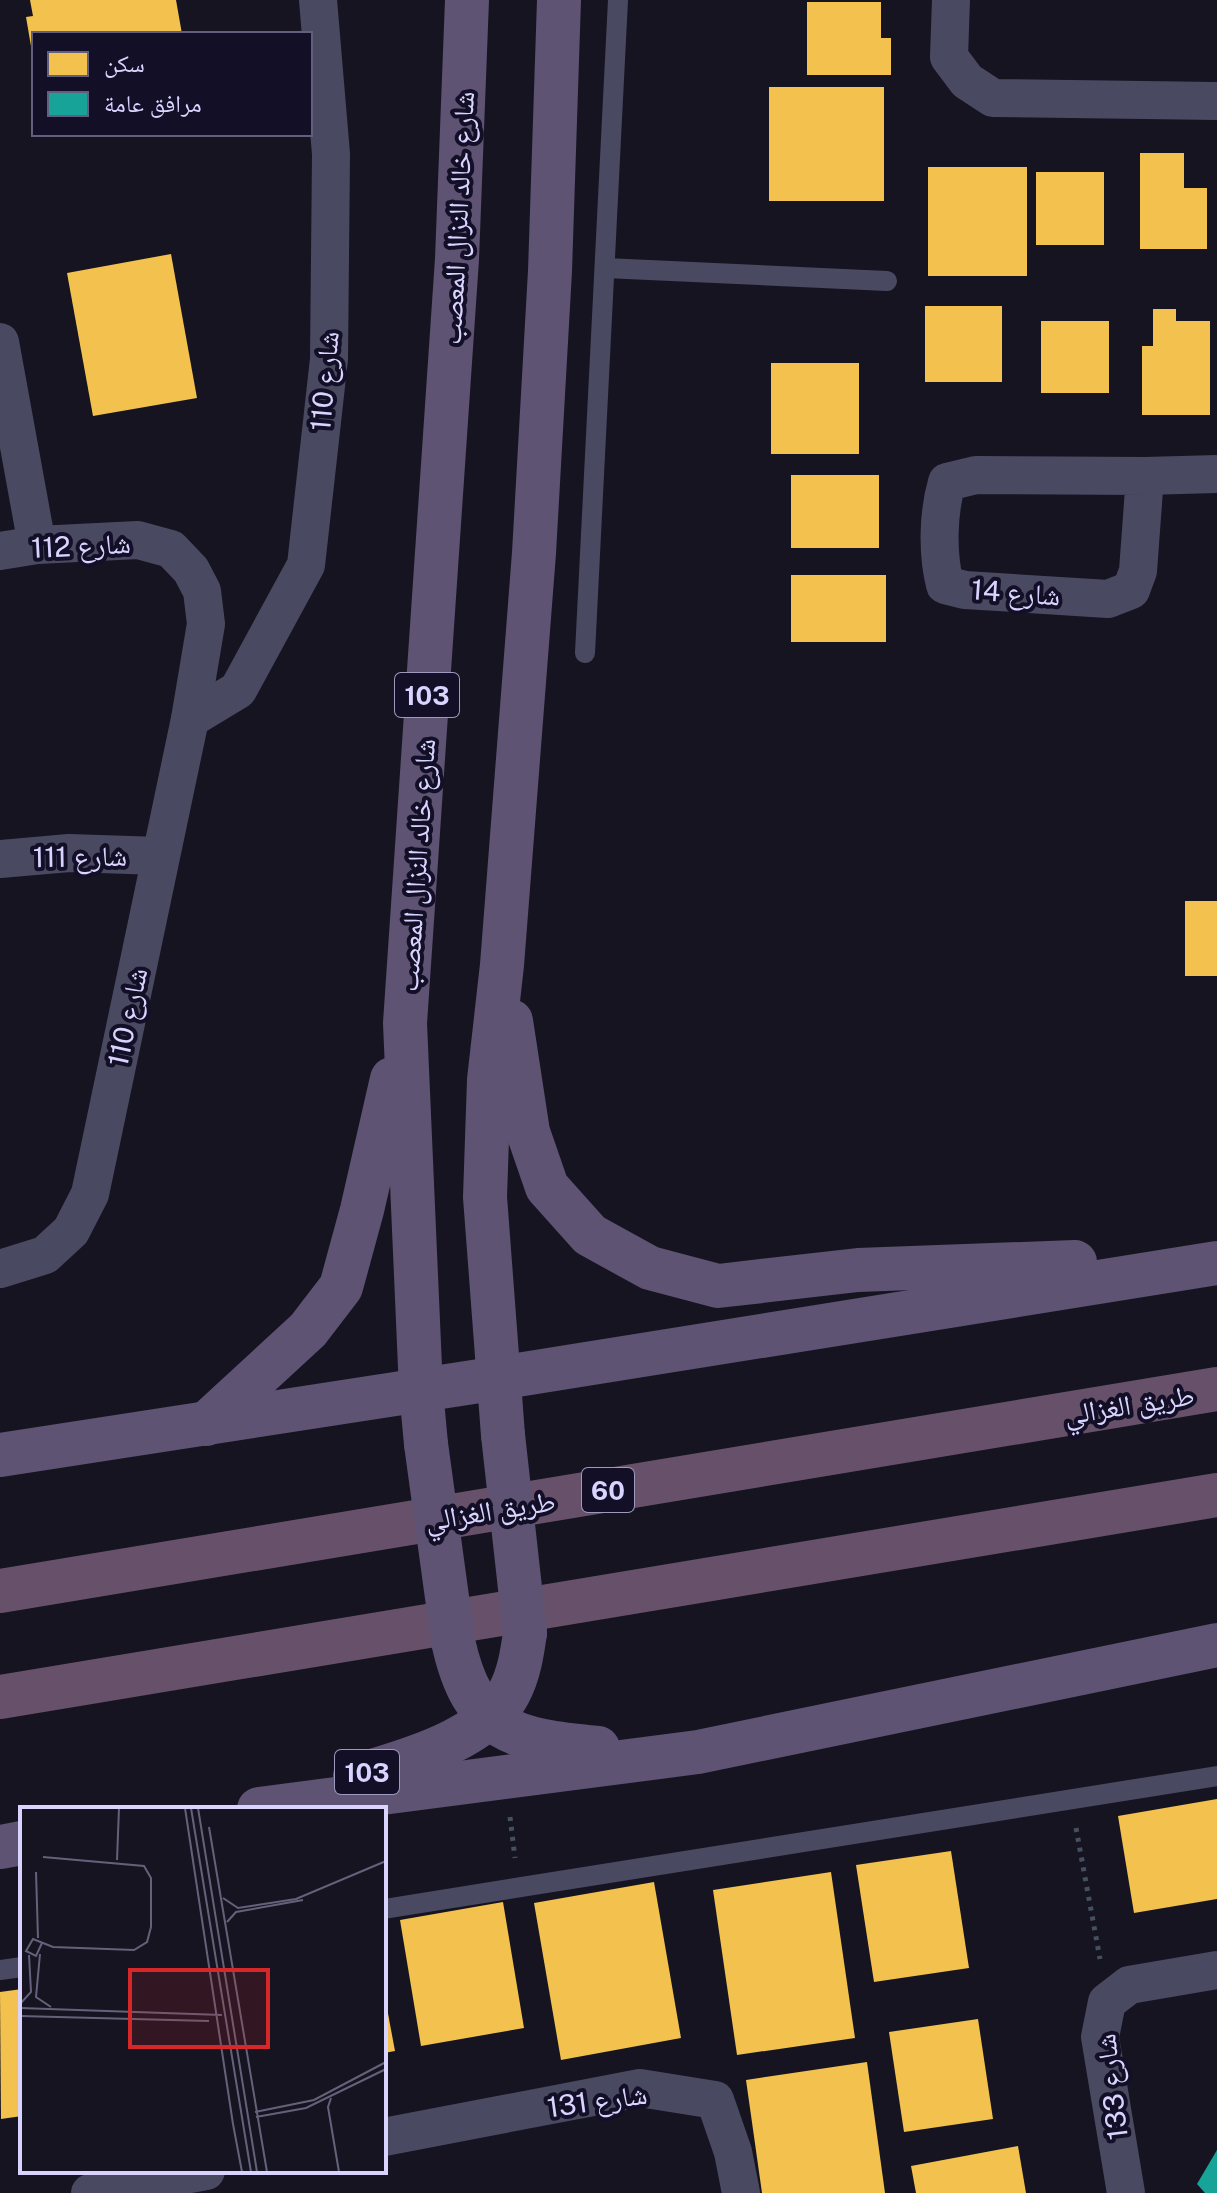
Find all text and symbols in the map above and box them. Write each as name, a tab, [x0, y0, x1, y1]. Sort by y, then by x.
legend	[32, 32, 312, 136]
text: سكن	[104, 49, 145, 78]
text: مرافق عامة	[104, 89, 202, 118]
street label: شارع خالد النزال المعصب	[434, 91, 482, 346]
street label: شارع 110	[303, 330, 347, 432]
street label: شارع 112	[30, 526, 132, 566]
street label: شارع 14	[970, 572, 1062, 614]
road number: 103	[395, 673, 459, 717]
street label: شارع خالد النزال المعصب	[391, 737, 443, 993]
street label: شارع 111	[33, 839, 127, 875]
street label: شارع 110	[100, 965, 155, 1070]
street label: طريق الغزالي	[1061, 1377, 1198, 1438]
road number: 60	[582, 1468, 634, 1512]
street label: طريق الغزالي	[422, 1483, 559, 1544]
road number: 103	[335, 1750, 399, 1794]
inset map	[20, 1807, 386, 2173]
street label: شارع 133	[1088, 2032, 1136, 2142]
street label: شارع 131	[545, 2077, 649, 2125]

